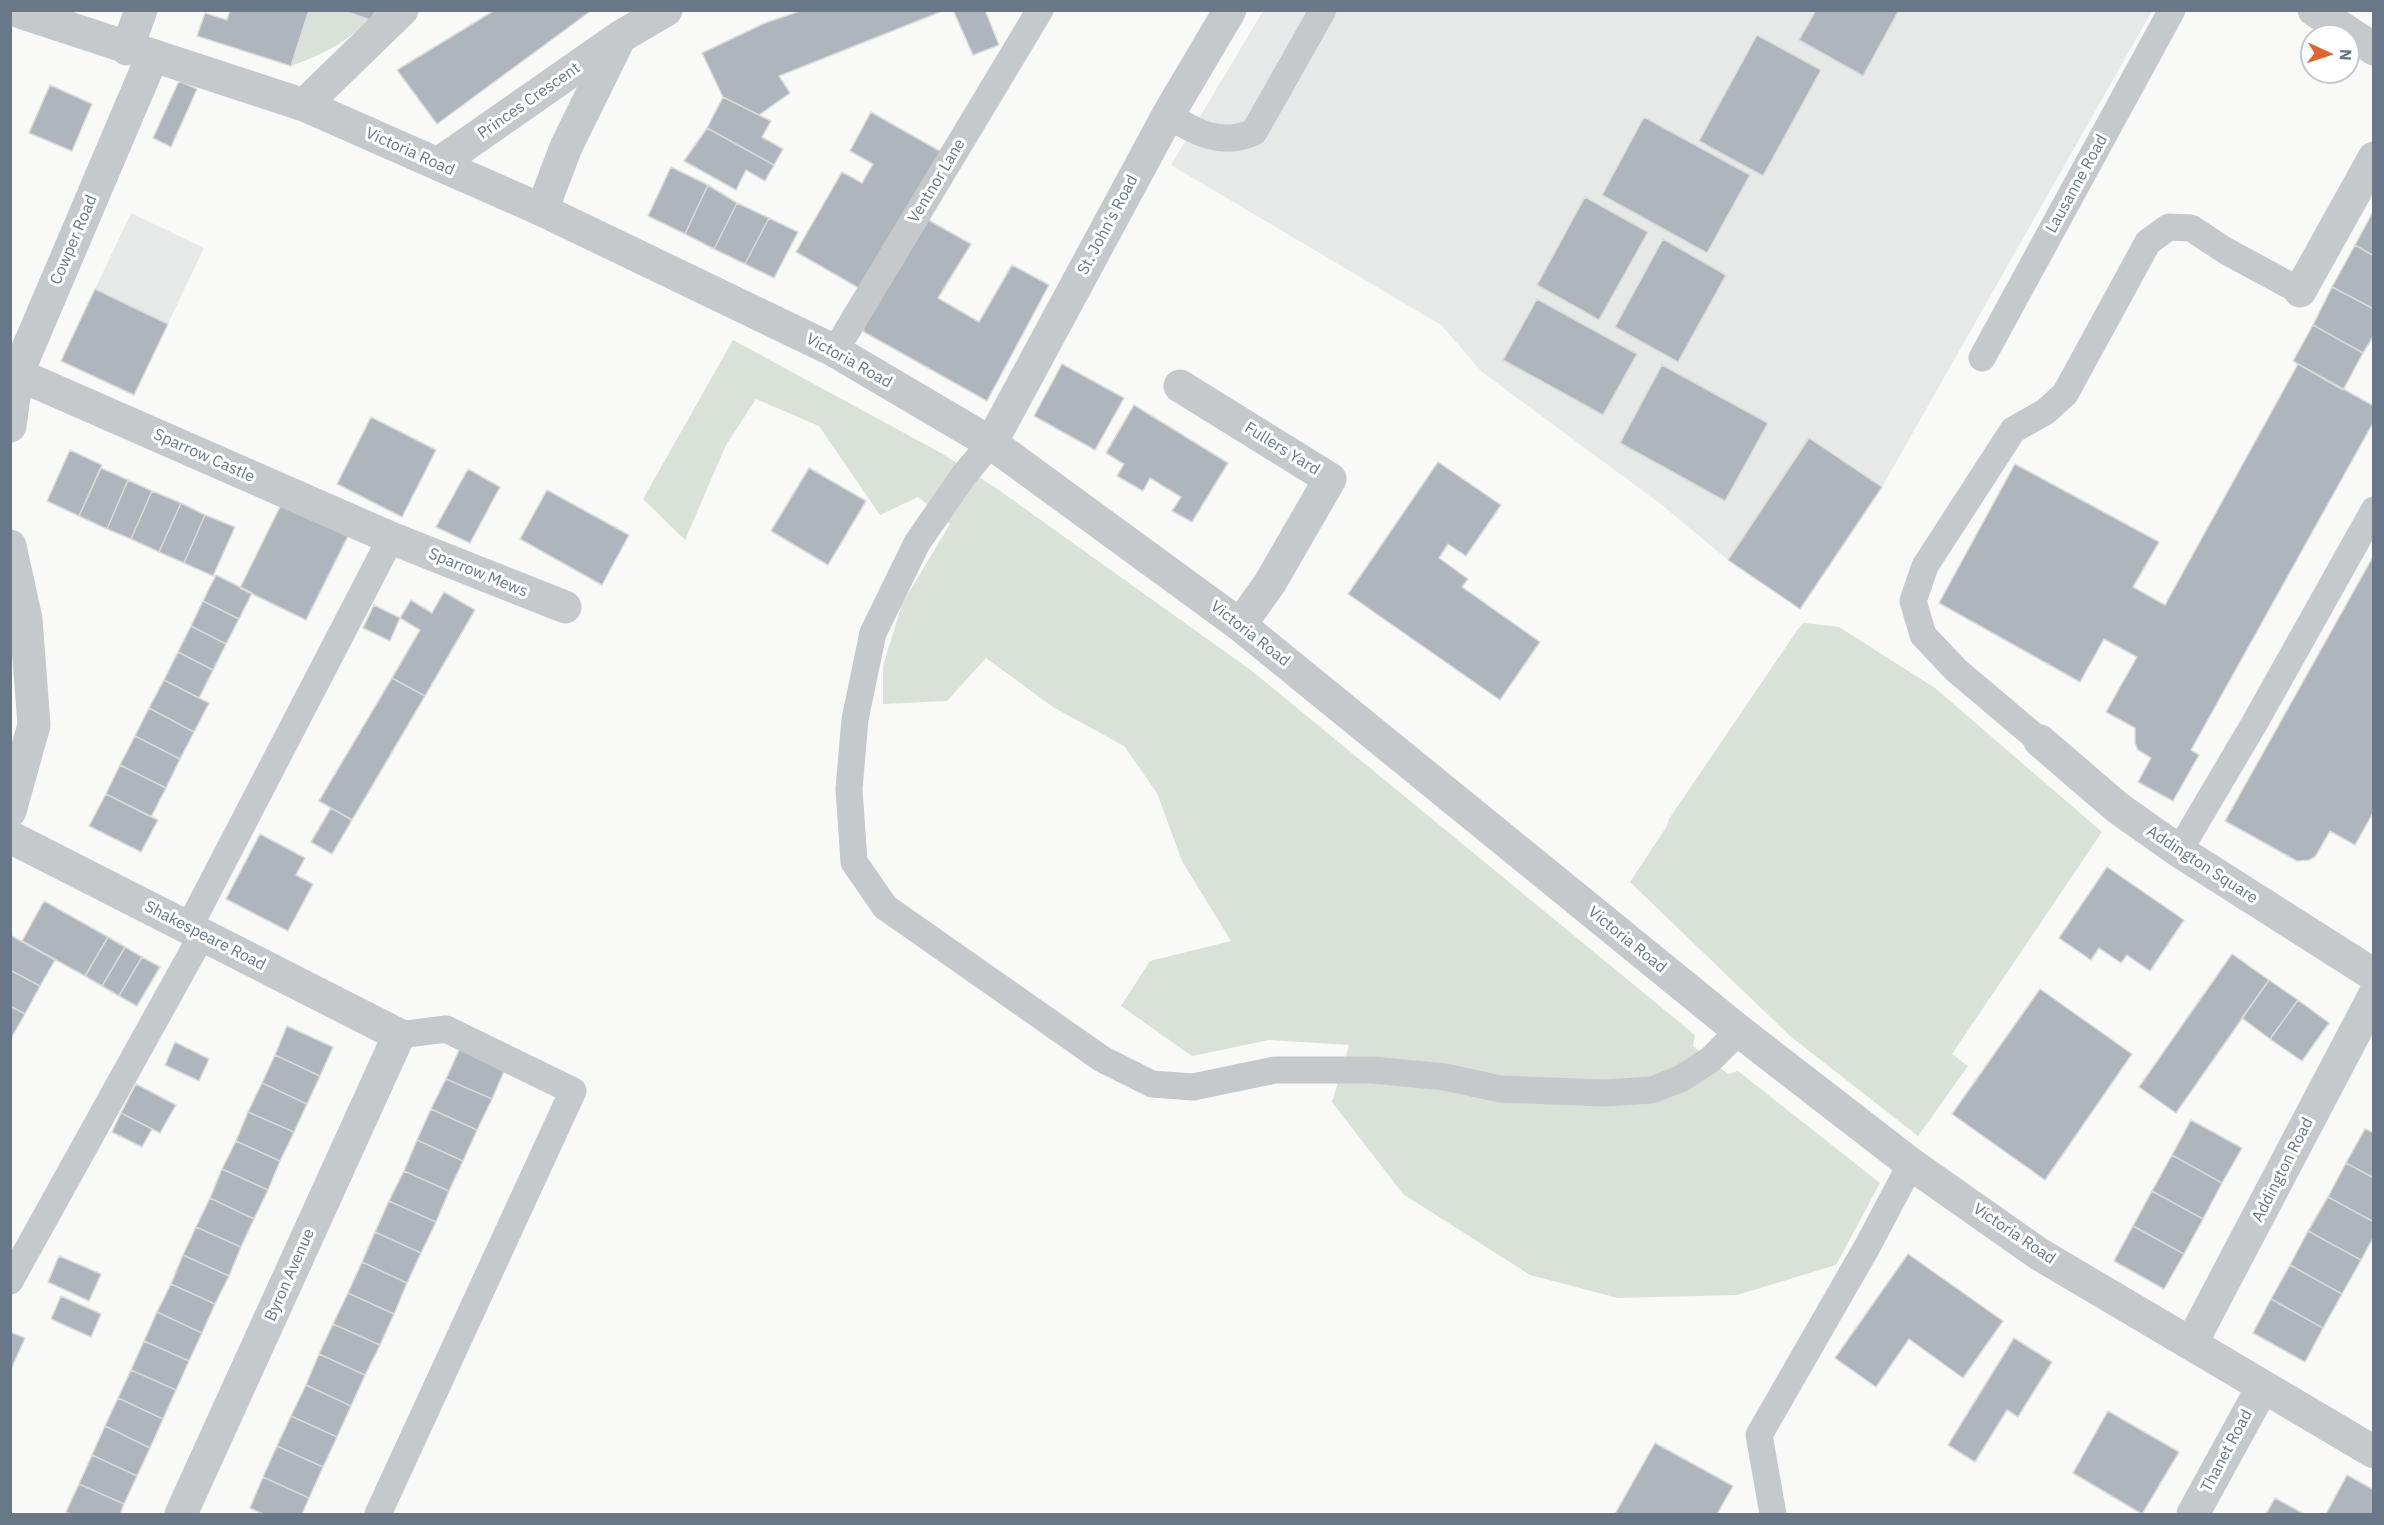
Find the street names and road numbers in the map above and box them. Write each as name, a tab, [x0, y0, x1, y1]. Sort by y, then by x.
street label: Princes Crescent	[474, 59, 584, 143]
street label: Victoria Road	[363, 124, 457, 180]
street label: Lausanne Road	[2042, 131, 2112, 237]
street label: Ventnor Lane	[904, 135, 970, 227]
street label: St. John's Road	[1074, 172, 1142, 278]
street label: Cowper Road	[46, 192, 102, 288]
street label: Victoria Road	[803, 330, 895, 392]
street label: Fullers Yard	[1241, 418, 1323, 480]
street label: Sparrow Castle	[150, 425, 258, 487]
street label: Sparrow Mews	[426, 544, 530, 602]
street label: Victoria Road	[1207, 597, 1293, 671]
street label: Addington Square	[2143, 822, 2261, 908]
street label: Shakespeare Road	[141, 897, 269, 975]
street label: Victoria Road	[1584, 903, 1670, 977]
street label: Addington Road	[2248, 1115, 2318, 1225]
street label: Victoria Road	[1969, 1199, 2059, 1269]
street label: Byron Avenue	[261, 1226, 319, 1324]
street label: Thanet Road	[2197, 1406, 2257, 1496]

